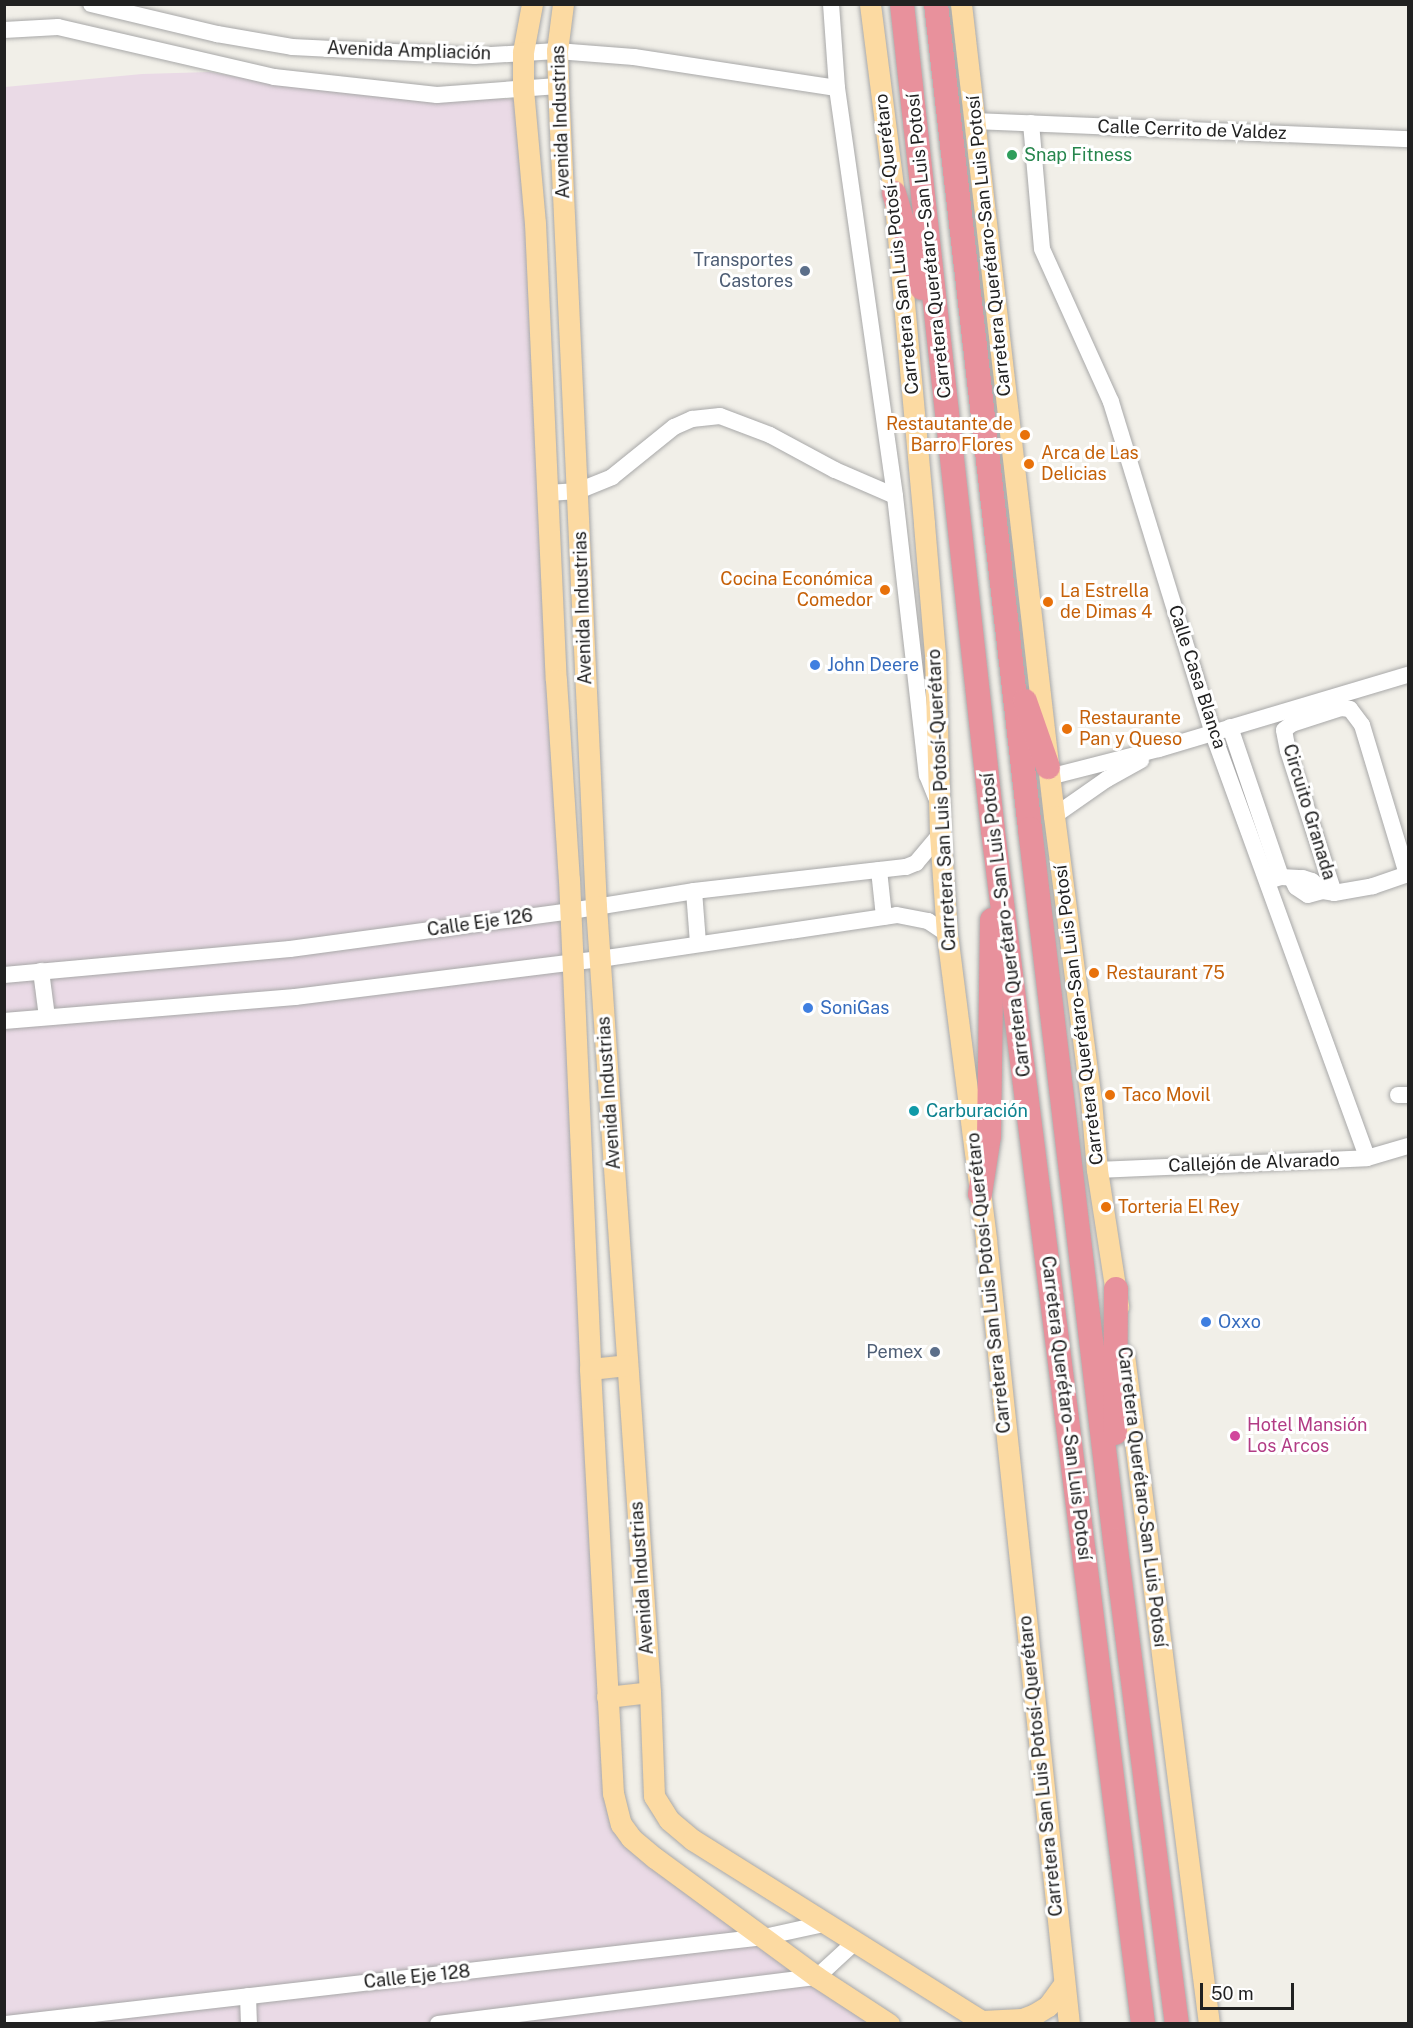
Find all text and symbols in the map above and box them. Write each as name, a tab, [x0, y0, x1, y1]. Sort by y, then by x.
street label: Avenida Ampliación	[327, 37, 491, 65]
street label: Avenida Industrias	[548, 45, 574, 199]
street label: Carretera Querétaro - San Luis Potosí	[902, 90, 956, 402]
street label: Carretera San Luis Potosí-Querétaro	[870, 92, 924, 396]
street label: Carretera Querétaro-San Luis Potosí	[962, 95, 1016, 397]
street label: Calle Cerrito de Valdez	[1097, 116, 1287, 144]
place label: Snap Fitness	[1024, 144, 1132, 166]
marker: Snap Fitness	[1005, 148, 1019, 162]
place label: Transportes Castores	[693, 250, 793, 292]
marker: Transportes Castores	[798, 264, 812, 278]
place label: Restautante de Barro Flores	[886, 414, 1013, 456]
marker: Restautante de Barro Flores	[1018, 428, 1032, 442]
place label: Arca de Las Delicias	[1041, 443, 1139, 486]
marker: Arca de Las Delicias	[1022, 457, 1036, 471]
street label: Avenida Industrias	[570, 531, 596, 685]
place label: Cocina Económica Comedor	[720, 569, 873, 612]
place label: La Estrella de Dimas 4	[1060, 581, 1153, 624]
marker: Cocina Económica Comedor	[878, 583, 892, 597]
marker: La Estrella de Dimas 4	[1041, 595, 1055, 609]
street label: Calle Casa Blanca	[1164, 602, 1230, 752]
street label: Carretera San Luis Potosí-Querétaro	[923, 648, 961, 952]
place label: John Deere	[827, 654, 919, 676]
marker: John Deere	[808, 658, 822, 672]
place label: Restaurante Pan y Queso	[1079, 708, 1182, 750]
marker: Restaurante Pan y Queso	[1060, 722, 1074, 736]
street label: Circuito Granada	[1278, 742, 1340, 882]
street label: Carretera Querétaro - San Luis Potosí	[976, 769, 1036, 1081]
street label: Carretera Querétaro-San Luis Potosí	[1050, 864, 1108, 1166]
street label: Calle Eje 126	[426, 905, 534, 941]
place label: Restaurant 75	[1106, 962, 1225, 984]
marker: Restaurant 75	[1087, 966, 1101, 980]
place label: SoniGas	[820, 997, 889, 1019]
marker: SoniGas	[801, 1001, 815, 1015]
street label: Avenida Industrias	[593, 1016, 625, 1170]
place label: Taco Movil	[1122, 1084, 1211, 1106]
marker: Taco Movil	[1103, 1088, 1117, 1102]
place label: Carburación	[926, 1100, 1028, 1122]
marker: Carburación	[907, 1104, 921, 1118]
street label: Carretera San Luis Potosí-Querétaro	[962, 1131, 1016, 1435]
street label: Callejón de Alvarado	[1168, 1149, 1340, 1177]
place label: Torteria El Rey	[1118, 1196, 1240, 1218]
marker: Torteria El Rey	[1099, 1200, 1113, 1214]
street label: Carretera Querétaro - San Luis Potosí	[1036, 1252, 1096, 1564]
place label: Oxxo	[1218, 1311, 1261, 1333]
marker: Oxxo	[1199, 1315, 1213, 1329]
place label: Pemex	[866, 1341, 923, 1363]
marker: Pemex	[928, 1345, 942, 1359]
street label: Carretera Querétaro-San Luis Potosí	[1113, 1346, 1171, 1648]
place label: Hotel Mansión Los Arcos	[1247, 1415, 1367, 1458]
marker: Hotel Mansión Los Arcos	[1228, 1429, 1242, 1443]
street label: Avenida Industrias	[626, 1501, 658, 1655]
street label: Carretera San Luis Potosí-Querétaro	[1014, 1614, 1068, 1918]
street label: Calle Eje 128	[363, 1961, 471, 1993]
scale bar	[1203, 1971, 1298, 2009]
text: 50 m	[1211, 1983, 1254, 2004]

